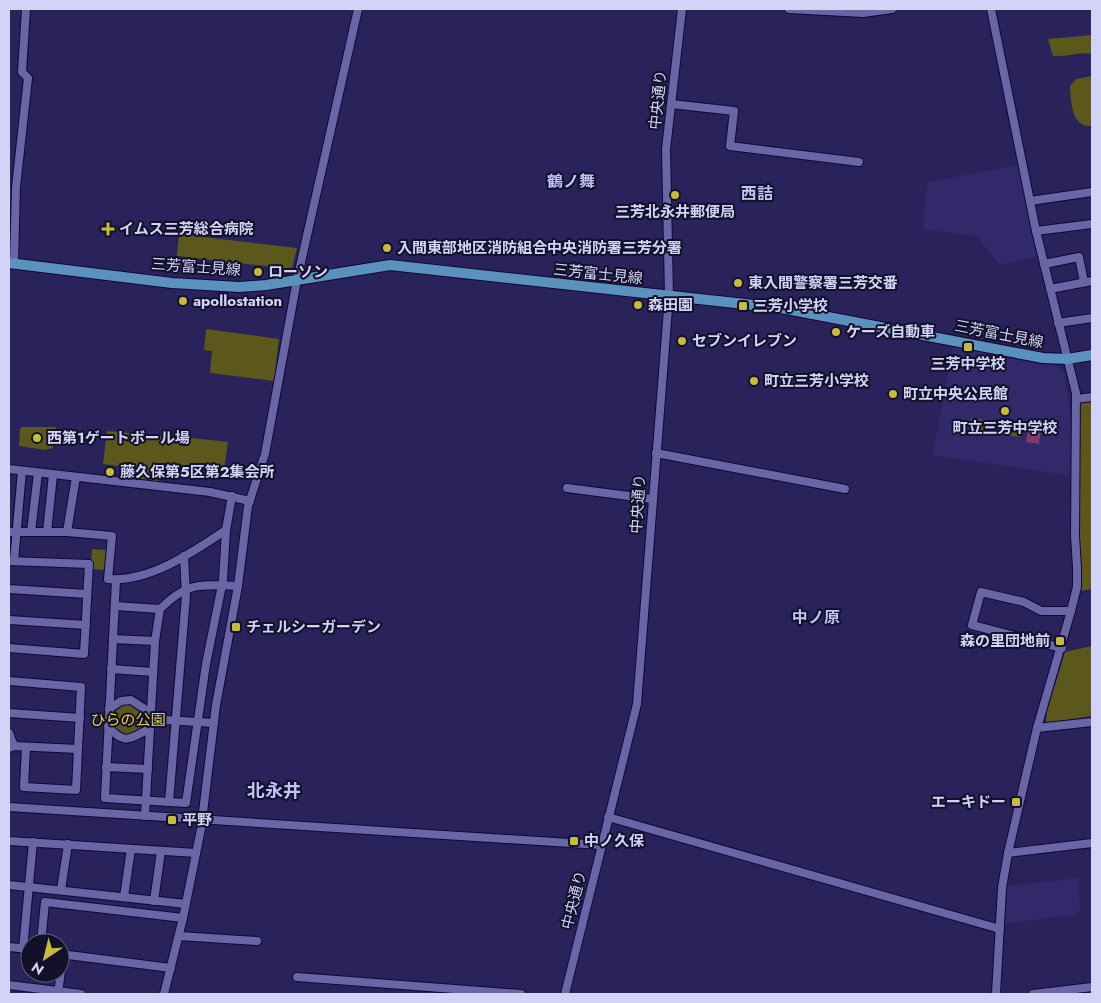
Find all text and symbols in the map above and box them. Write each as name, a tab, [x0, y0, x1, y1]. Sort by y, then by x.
street label: 中央通り	[644, 69, 672, 131]
district label: 鶴ノ舞	[547, 170, 595, 193]
district label: 西詰	[741, 182, 773, 205]
marker: 三芳北永井郵便局	[669, 189, 681, 201]
place label: 三芳北永井郵便局	[615, 201, 735, 223]
place label: イムス三芳総合病院	[119, 218, 254, 240]
marker: イムス三芳総合病院	[101, 222, 115, 236]
place label: 入間東部地区消防組合中央消防署三芳分署	[397, 237, 682, 259]
marker: 入間東部地区消防組合中央消防署三芳分署	[381, 242, 393, 254]
street label: 三芳富士見線	[150, 253, 242, 281]
street label: 三芳富士見線	[552, 258, 644, 290]
place label: ローソン	[268, 261, 328, 283]
marker: ローソン	[252, 266, 264, 278]
place label: 東入間警察署三芳交番	[748, 272, 898, 294]
marker: 東入間警察署三芳交番	[732, 277, 744, 289]
place label: apollostation	[193, 290, 282, 312]
place label: 森田園	[648, 294, 693, 316]
marker: apollostation	[177, 295, 189, 307]
place label: 三芳小学校	[753, 295, 828, 317]
marker: 森田園	[632, 299, 644, 311]
marker: 三芳小学校	[737, 300, 749, 312]
street label: 三芳富士見線	[953, 315, 1045, 353]
place label: ケーズ自動車	[846, 321, 935, 343]
marker: ケーズ自動車	[830, 326, 842, 338]
place label: セブンイレブン	[692, 330, 797, 352]
marker: セブンイレブン	[676, 335, 688, 347]
marker: 三芳中学校	[962, 341, 974, 353]
place label: 三芳中学校	[930, 353, 1006, 375]
place label: 町立三芳小学校	[764, 370, 869, 392]
marker: 町立三芳小学校	[748, 375, 760, 387]
place label: 町立中央公民館	[903, 383, 1008, 405]
marker: 町立中央公民館	[887, 388, 899, 400]
marker: 町立三芳中学校	[999, 405, 1011, 417]
place label: 町立三芳中学校	[952, 417, 1058, 439]
place label: 西第1ゲートボール場	[47, 427, 190, 449]
marker: 西第1ゲートボール場	[31, 432, 43, 444]
place label: 藤久保第5区第2集会所	[120, 461, 275, 483]
marker: 藤久保第5区第2集会所	[104, 466, 116, 478]
street label: 中央通り	[625, 473, 651, 535]
district label: 中ノ原	[792, 606, 840, 629]
place label: チェルシーガーデン	[246, 616, 381, 638]
marker: チェルシーガーデン	[230, 621, 242, 633]
place label: 森の里団地前	[960, 630, 1050, 652]
marker: 森の里団地前	[1054, 635, 1066, 647]
park label: ひらの公園	[90, 709, 166, 731]
district label: 北永井	[247, 778, 301, 804]
place label: エーキドー	[931, 791, 1006, 813]
marker: エーキドー	[1010, 796, 1022, 808]
place label: 平野	[182, 809, 212, 831]
marker: 平野	[166, 814, 178, 826]
place label: 中ノ久保	[584, 830, 645, 852]
marker: 中ノ久保	[568, 835, 580, 847]
street label: 中央通り	[556, 868, 592, 932]
north arrow	[20, 933, 70, 983]
text: N	[27, 957, 48, 980]

